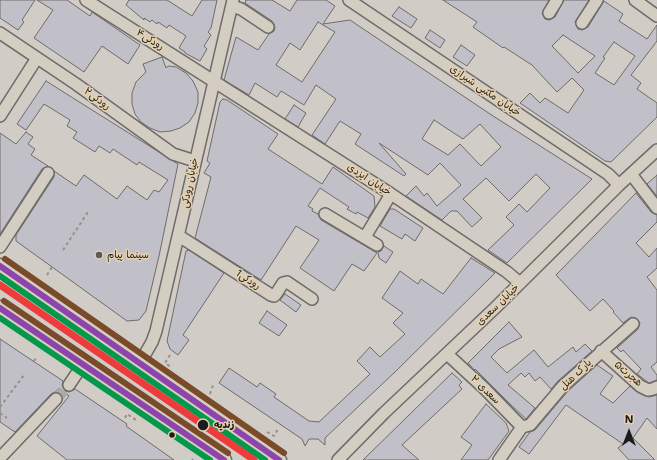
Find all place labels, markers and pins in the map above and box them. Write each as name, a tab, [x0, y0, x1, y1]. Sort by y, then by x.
place label: سینما پیام	[107, 249, 149, 261]
marker: سینما پیام	[94, 250, 104, 260]
marker: زندیه	[196, 418, 210, 432]
place label: زندیه	[214, 419, 234, 431]
unlabelled marker	[167, 430, 177, 440]

